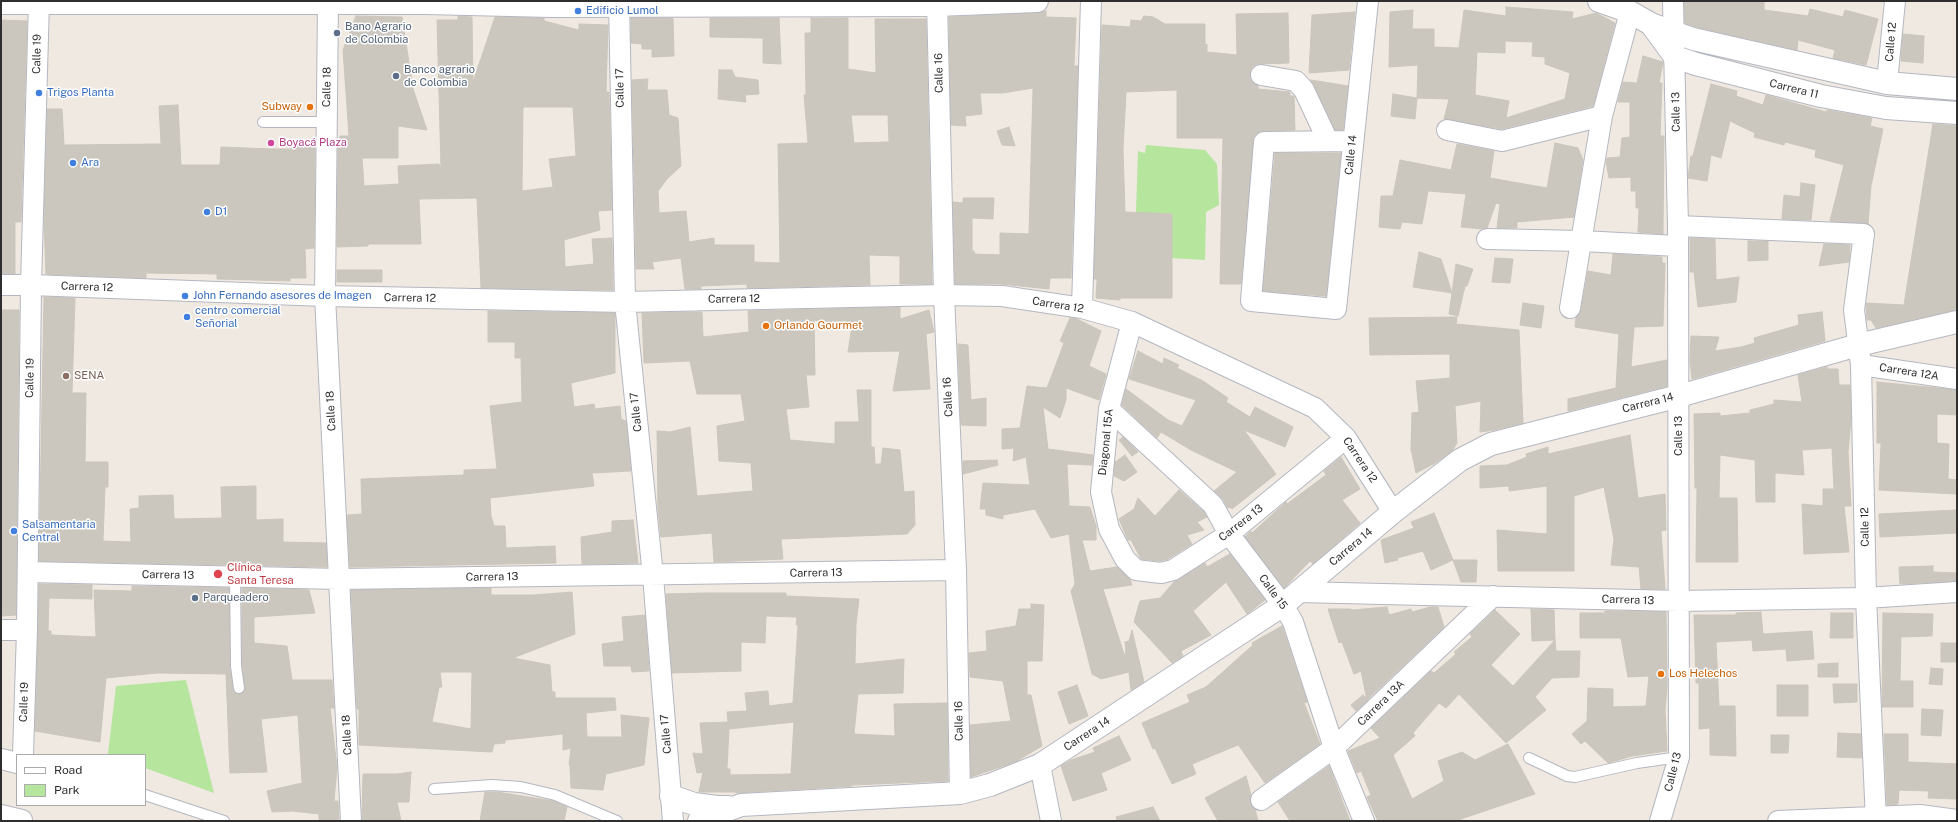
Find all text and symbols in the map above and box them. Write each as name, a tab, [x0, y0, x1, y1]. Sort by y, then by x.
place label: Edificio Lumol	[586, 4, 659, 18]
marker: Edificio Lumol	[573, 6, 583, 16]
place label: Bano Agrario de Colombia	[345, 20, 412, 46]
street label: Calle 12	[1883, 22, 1899, 62]
marker: Bano Agrario de Colombia	[332, 28, 342, 38]
street label: Calle 19	[30, 34, 44, 74]
street label: Calle 16	[932, 53, 946, 93]
place label: Banco agrario de Colombia	[404, 63, 475, 89]
street label: Calle 18	[320, 67, 334, 107]
street label: Calle 17	[613, 68, 627, 108]
marker: Banco agrario de Colombia	[391, 71, 401, 81]
street label: Carrera 11	[1768, 77, 1820, 101]
place label: Trigos Planta	[47, 86, 114, 100]
marker: Trigos Planta	[34, 88, 44, 98]
street label: Calle 13	[1669, 92, 1683, 132]
place label: Subway	[261, 100, 302, 114]
marker: Subway	[305, 102, 315, 112]
street label: Calle 14	[1342, 134, 1360, 176]
place label: Boyacá Plaza	[279, 136, 347, 150]
marker: Boyacá Plaza	[266, 138, 276, 148]
place label: Ara	[81, 156, 99, 170]
marker: Ara	[68, 158, 78, 168]
place label: D1	[215, 205, 227, 219]
marker: D1	[202, 207, 212, 217]
street label: Carrera 12	[61, 279, 113, 295]
place label: John Fernando asesores de Imagen	[193, 289, 372, 303]
marker: John Fernando asesores de Imagen	[180, 291, 190, 301]
street label: Carrera 12	[384, 291, 436, 305]
street label: Carrera 12	[708, 292, 760, 306]
street label: Carrera 12	[1031, 294, 1085, 316]
place label: centro comercial Señorial	[195, 304, 281, 330]
marker: centro comercial Señorial	[182, 312, 192, 322]
place label: Orlando Gourmet	[774, 319, 862, 333]
marker: Orlando Gourmet	[761, 321, 771, 331]
street label: Calle 19	[23, 358, 37, 398]
street label: Carrera 12A	[1878, 361, 1940, 383]
place label: SENA	[74, 369, 104, 383]
marker: SENA	[61, 371, 71, 381]
street label: Calle 16	[940, 377, 956, 417]
street label: Carrera 14	[1621, 390, 1675, 416]
street label: Calle 18	[323, 391, 339, 431]
street label: Calle 17	[627, 392, 645, 432]
street label: Diagonal 15A	[1096, 408, 1116, 476]
street label: Calle 13	[1672, 416, 1686, 456]
street label: Carrera 12	[1340, 435, 1380, 485]
street label: Carrera 13	[1216, 502, 1266, 544]
street label: Calle 12	[1858, 507, 1872, 547]
place label: Salsamentaria Central	[22, 518, 96, 544]
street label: Carrera 14	[1327, 525, 1375, 569]
marker: Salsamentaria Central	[9, 526, 19, 536]
place label: Clínica Santa Teresa	[227, 561, 294, 587]
street label: Carrera 13	[790, 566, 842, 580]
street label: Carrera 13	[142, 568, 194, 582]
marker: Clínica Santa Teresa	[212, 568, 224, 580]
street label: Carrera 13	[466, 570, 518, 584]
street label: Calle 15	[1256, 572, 1290, 612]
place label: Parqueadero	[203, 591, 269, 605]
street label: Carrera 13	[1601, 592, 1655, 608]
marker: Parqueadero	[190, 593, 200, 603]
place label: Los Helechos	[1669, 667, 1737, 681]
marker: Los Helechos	[1656, 669, 1666, 679]
street label: Carrera 13A	[1355, 677, 1407, 729]
street label: Calle 19	[17, 682, 31, 722]
street label: Calle 16	[952, 701, 966, 741]
street label: Calle 17	[658, 714, 674, 754]
street label: Carrera 14	[1061, 714, 1113, 754]
street label: Calle 18	[339, 715, 355, 755]
street label: Calle 13	[1662, 751, 1684, 793]
legend	[16, 754, 146, 806]
text: Road	[54, 763, 82, 777]
text: Park	[54, 783, 80, 797]

